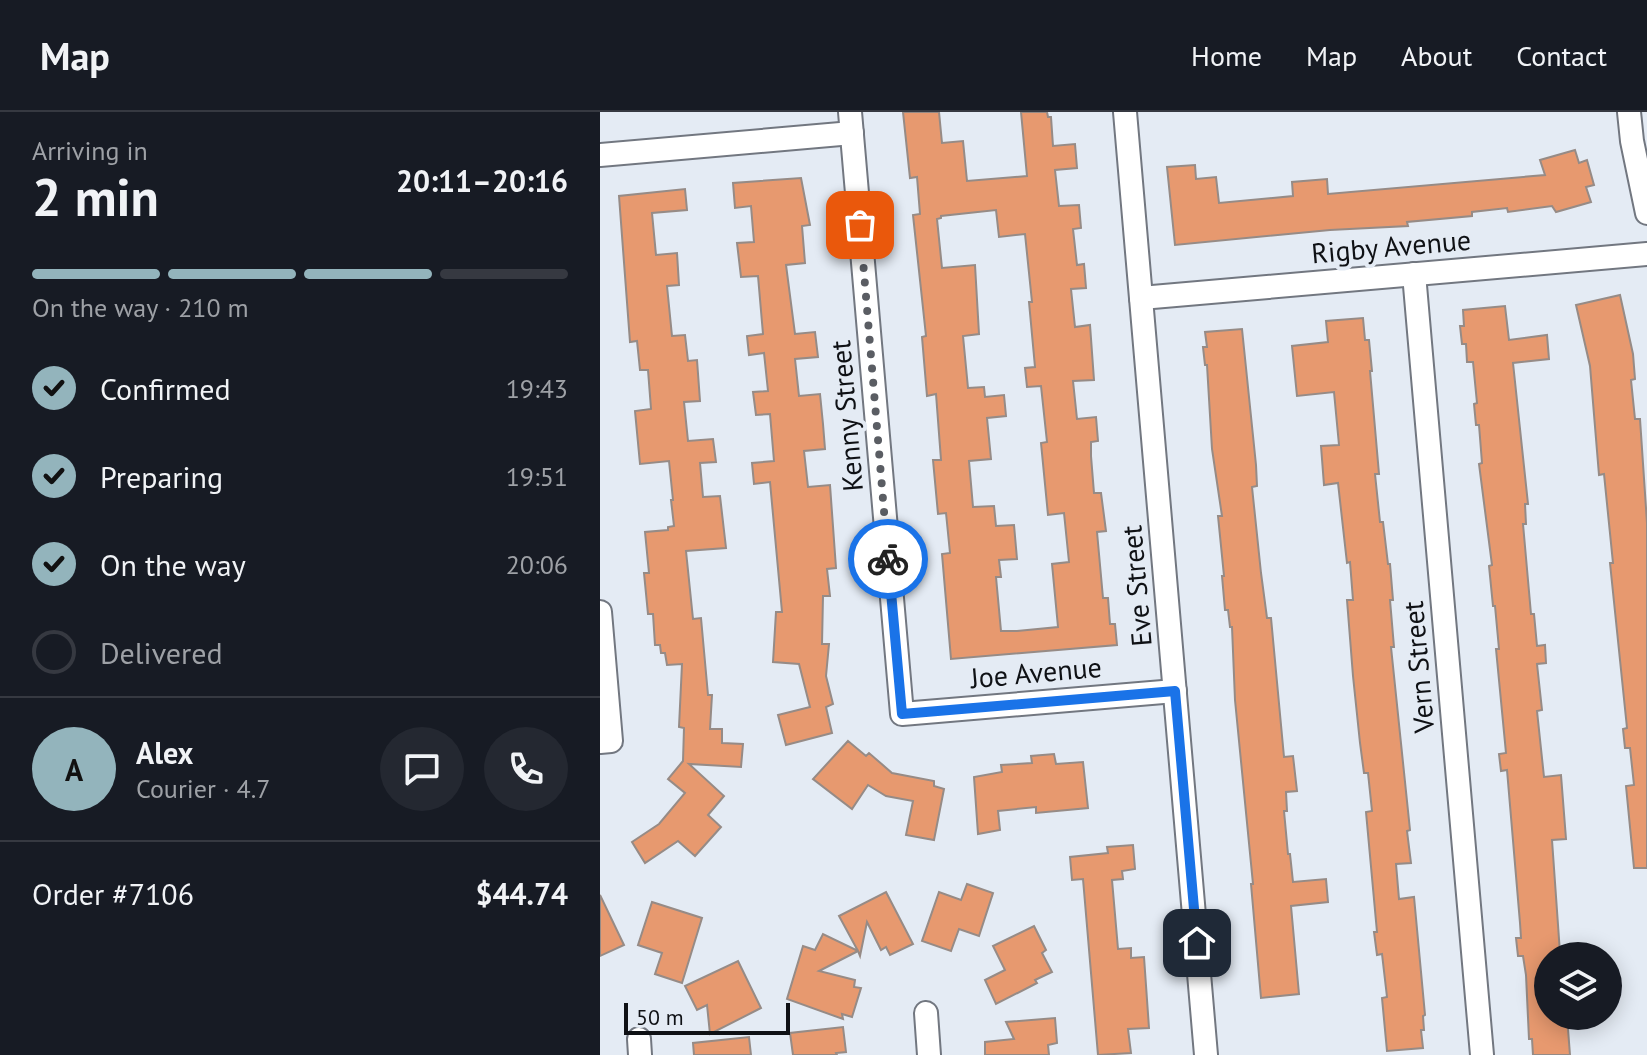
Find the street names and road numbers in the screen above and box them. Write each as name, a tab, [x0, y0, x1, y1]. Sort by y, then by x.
street label: Rigby Avenue	[1310, 221, 1472, 271]
street label: Kenny Street	[821, 338, 871, 493]
street label: Eve Street	[1112, 523, 1160, 648]
street label: Vern Street	[1394, 599, 1442, 736]
street label: Joe Avenue	[968, 648, 1103, 696]

